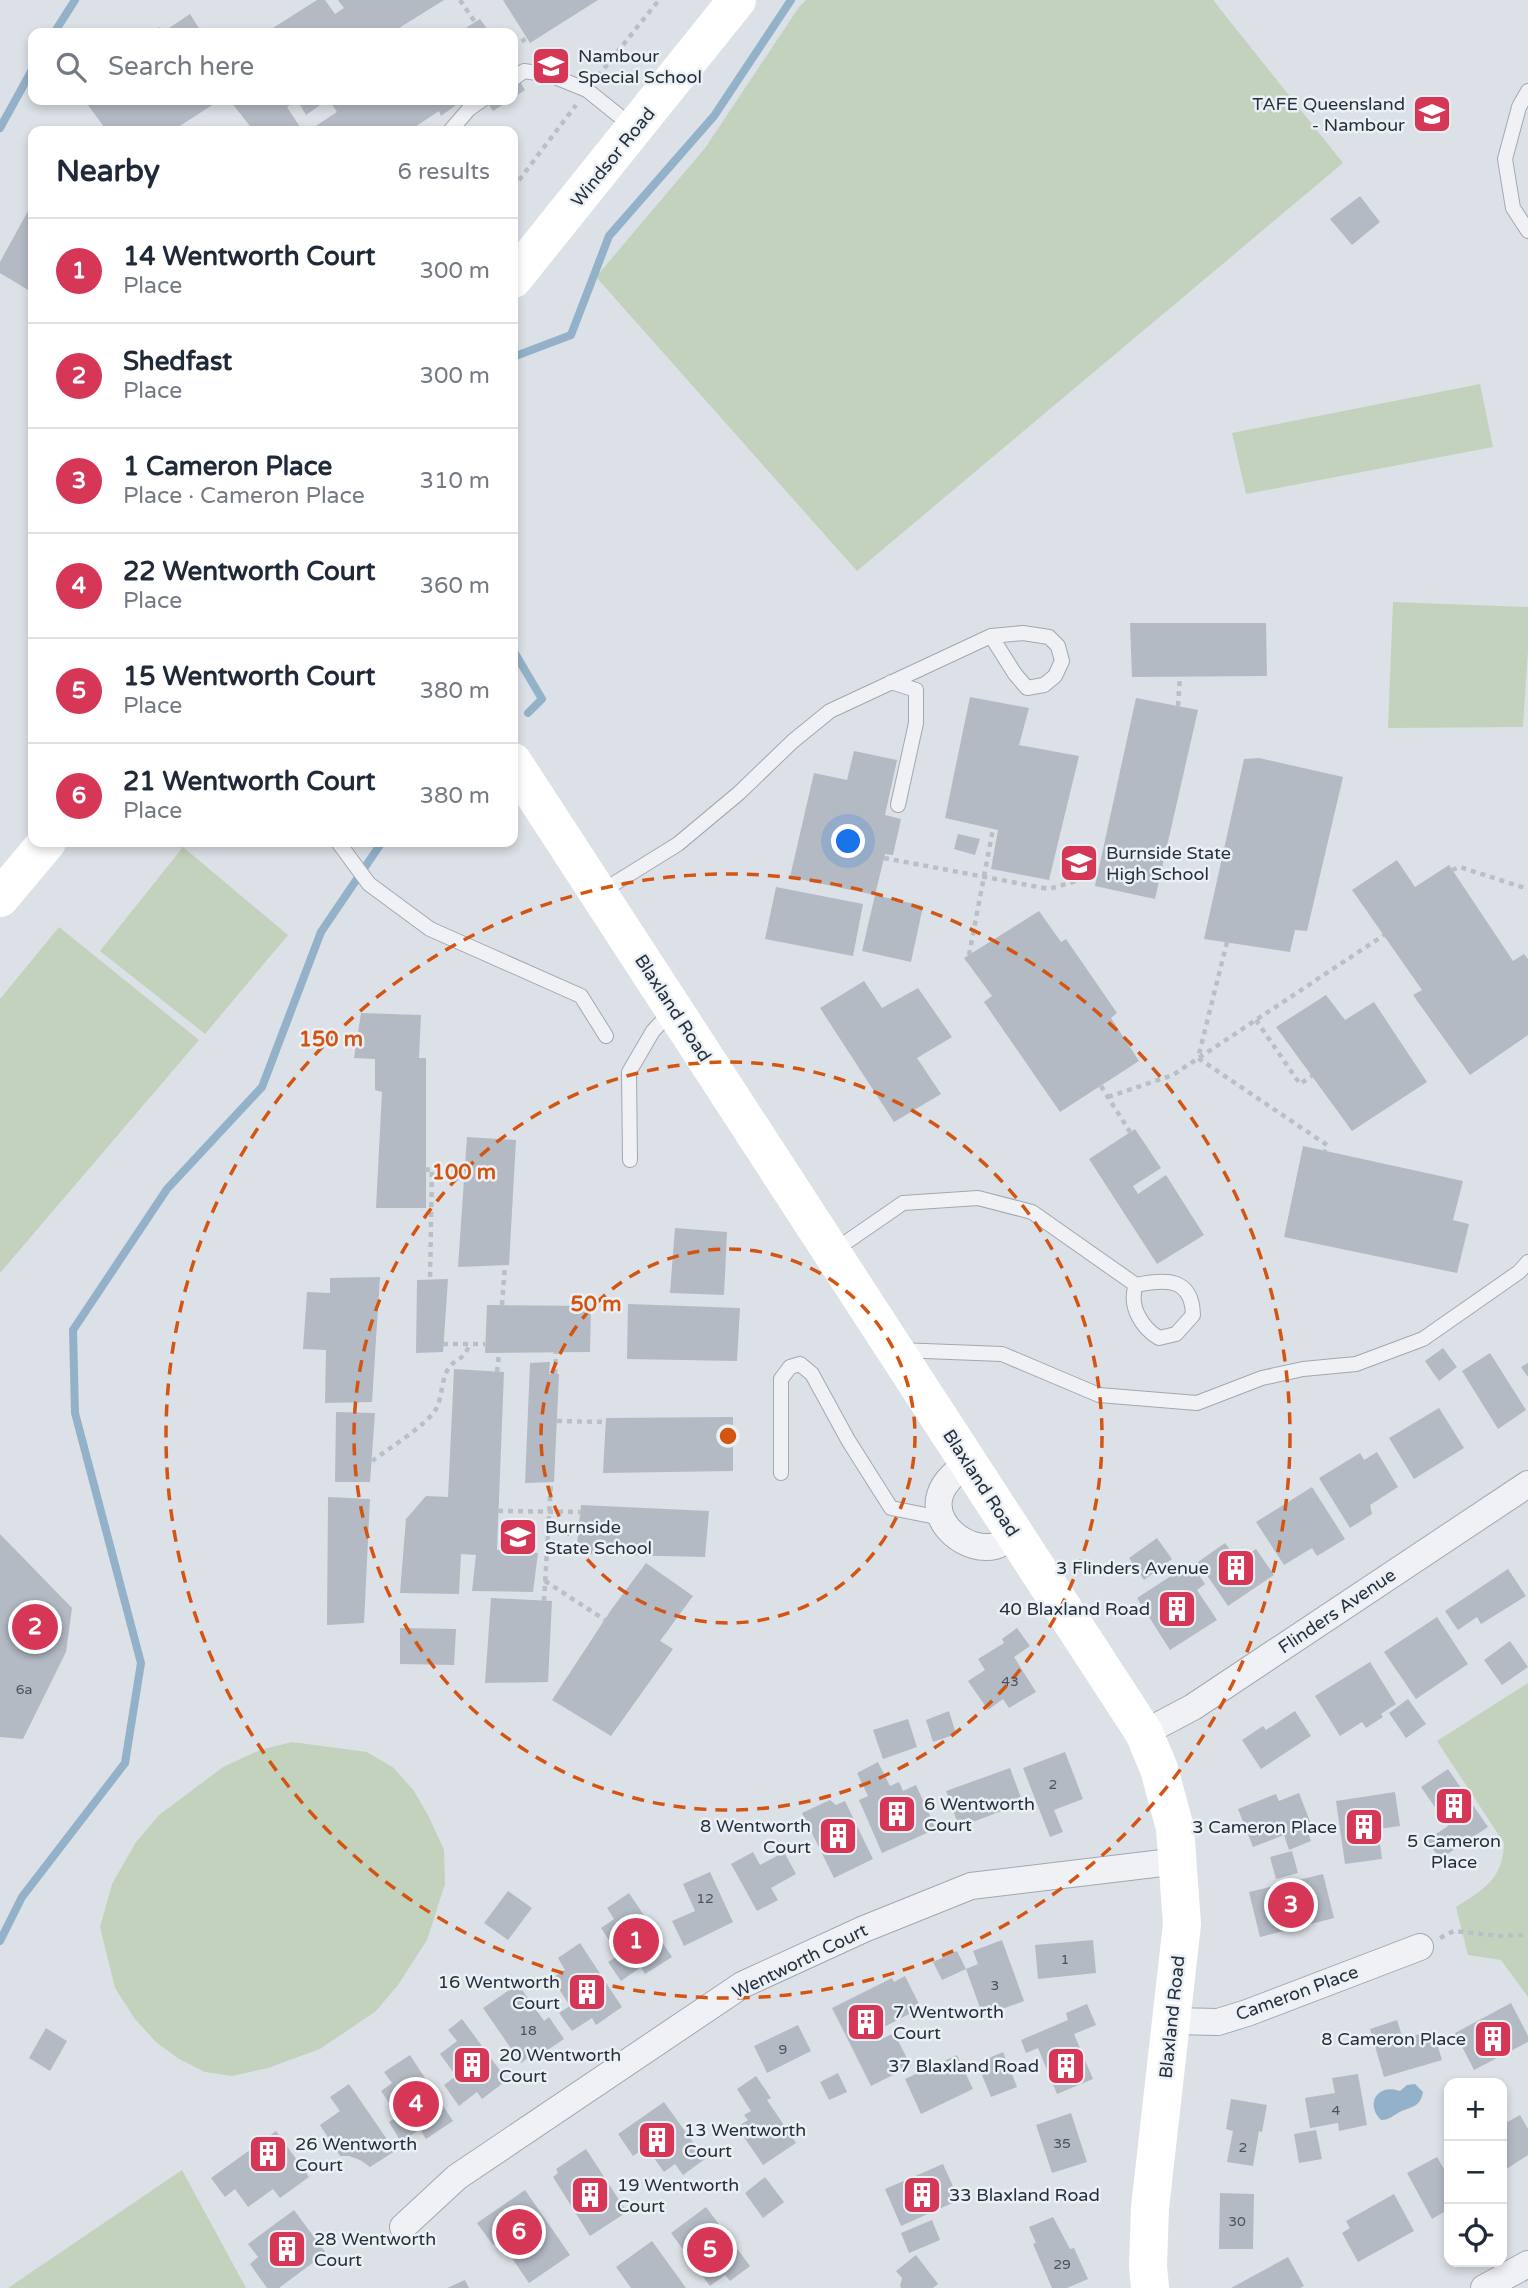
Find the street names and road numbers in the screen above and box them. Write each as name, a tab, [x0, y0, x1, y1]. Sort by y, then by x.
street label: Windsor Road	[566, 103, 660, 211]
street label: Blaxland Road	[630, 950, 716, 1066]
street label: Blaxland Road	[938, 1425, 1024, 1541]
street label: Flinders Avenue	[1274, 1564, 1400, 1658]
street label: Wentworth Court	[729, 1919, 871, 2003]
street label: Blaxland Road	[1155, 1954, 1189, 2080]
street label: Cameron Place	[1233, 1961, 1361, 2025]

